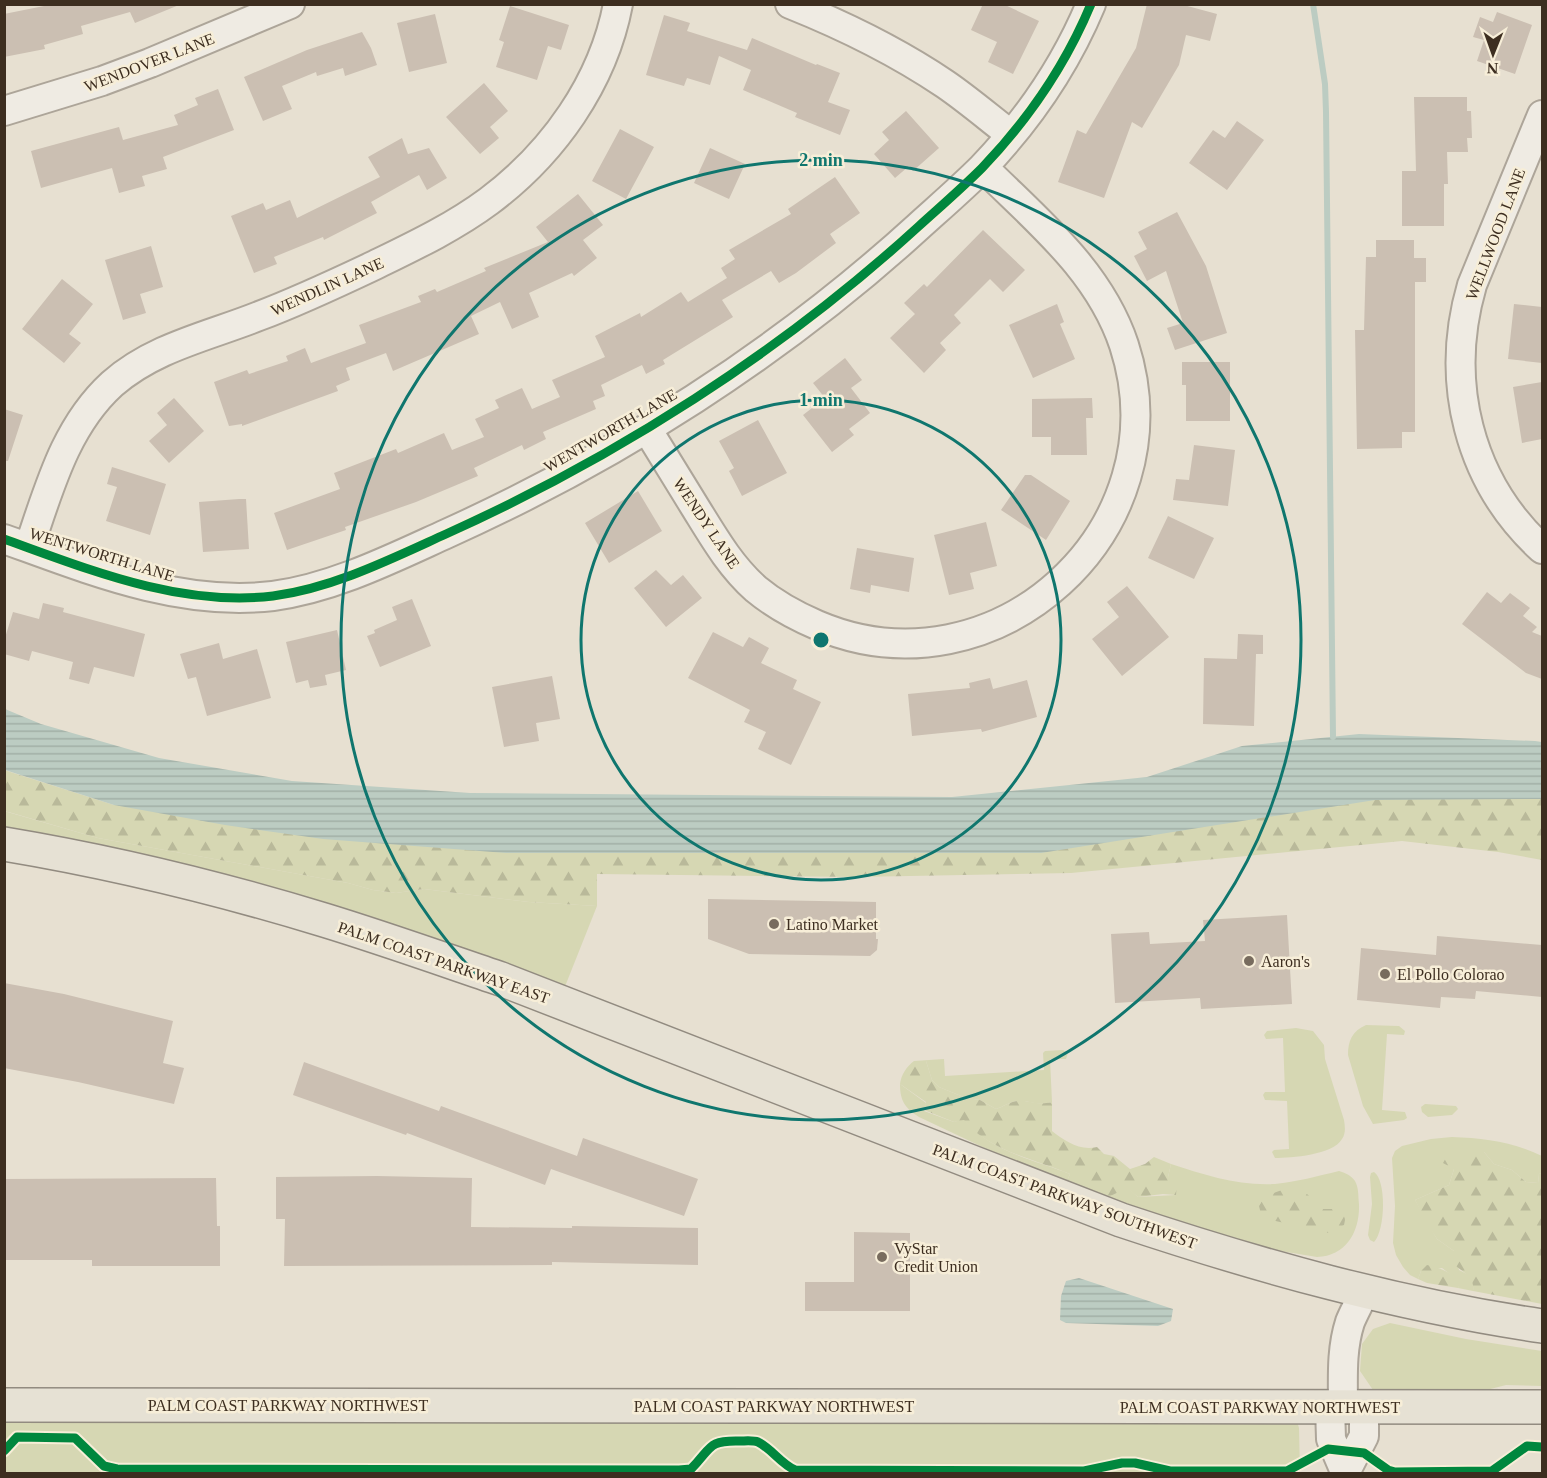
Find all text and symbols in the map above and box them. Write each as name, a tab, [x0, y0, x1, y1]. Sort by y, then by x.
north arrow	[1463, 24, 1523, 84]
street label: WENDOVER LANE	[82, 30, 217, 95]
text: N	[1486, 60, 1499, 77]
text: 2 min	[799, 150, 843, 170]
street label: WELLWOOD LANE	[1463, 166, 1528, 302]
street label: WENDLIN LANE	[268, 254, 386, 319]
street label: WENTWORTH LANE	[541, 385, 680, 475]
text: 1 min	[799, 390, 843, 410]
street label: WENDY LANE	[670, 475, 743, 572]
street label: WENTWORTH LANE	[27, 524, 176, 585]
centre of rings	[811, 630, 831, 650]
place label: Latino Market	[786, 916, 879, 933]
marker: Latino Market	[767, 917, 781, 931]
street label: PALM COAST PARKWAY EAST	[336, 918, 552, 1007]
place label: Aaron's	[1261, 953, 1310, 970]
marker: Aaron's	[1242, 954, 1256, 968]
place label: El Pollo Colorao	[1397, 966, 1505, 983]
marker: El Pollo Colorao	[1378, 967, 1392, 981]
street label: PALM COAST PARKWAY SOUTHWEST	[931, 1141, 1199, 1252]
place label: VyStar Credit Union	[894, 1240, 978, 1275]
marker: VyStar Credit Union	[875, 1250, 889, 1264]
street label: PALM COAST PARKWAY NORTHWEST	[148, 1397, 428, 1414]
street label: PALM COAST PARKWAY NORTHWEST	[634, 1398, 914, 1415]
street label: PALM COAST PARKWAY NORTHWEST	[1120, 1399, 1400, 1416]

